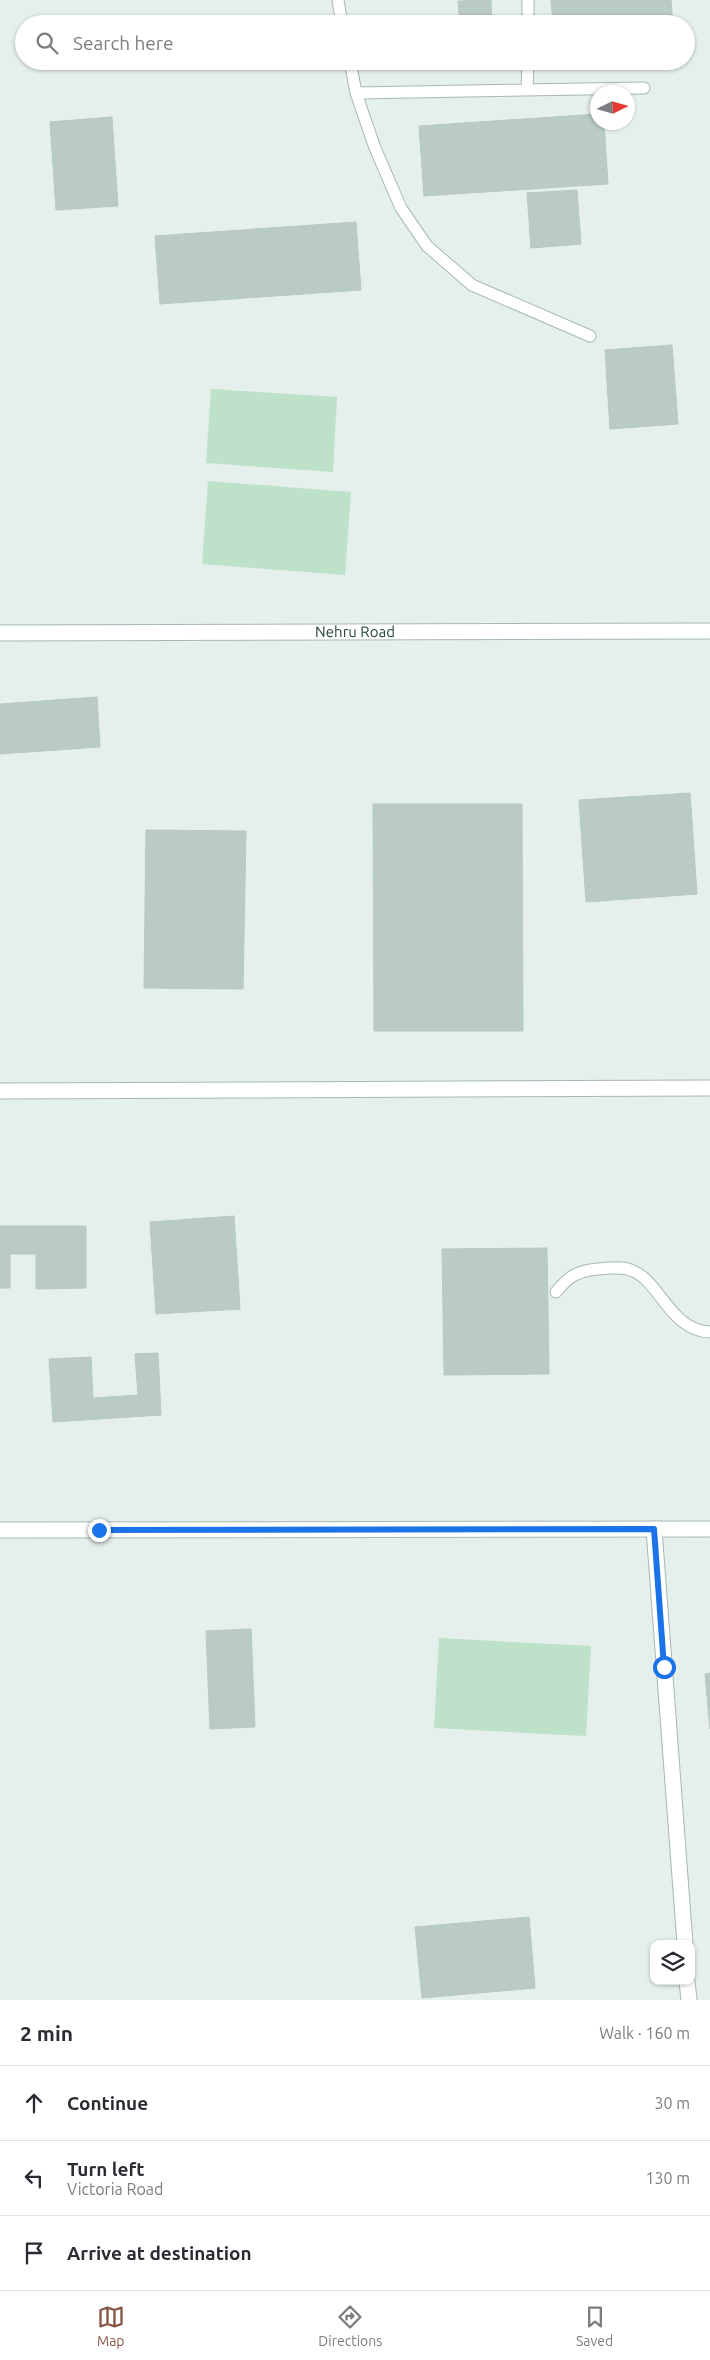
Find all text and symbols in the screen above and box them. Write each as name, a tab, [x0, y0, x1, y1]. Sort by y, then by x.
search box	[15, 15, 695, 70]
icon: search	[33, 29, 61, 57]
text: Search here	[73, 32, 173, 54]
north arrow	[590, 85, 635, 130]
street label: Nehru Road	[315, 623, 395, 640]
route end	[88, 1519, 111, 1542]
route start	[653, 1656, 676, 1679]
map controls	[650, 1940, 695, 1985]
button: layers	[650, 1940, 695, 1985]
text: 2 min	[20, 2021, 73, 2045]
text: Walk · 160 m	[599, 2024, 690, 2042]
icon: ahead	[20, 2089, 48, 2117]
text: Continue	[67, 2092, 148, 2114]
text: 30 m	[654, 2094, 690, 2112]
text: Turn left	[67, 2158, 145, 2180]
icon: left	[20, 2164, 48, 2192]
text: 130 m	[645, 2169, 690, 2187]
text: Victoria Road	[67, 2180, 163, 2198]
icon: arrive	[20, 2239, 48, 2267]
text: Arrive at destination	[67, 2242, 252, 2264]
tab: Map	[97, 2303, 125, 2349]
tab: Directions	[318, 2303, 382, 2349]
tab: Saved	[576, 2303, 613, 2349]

